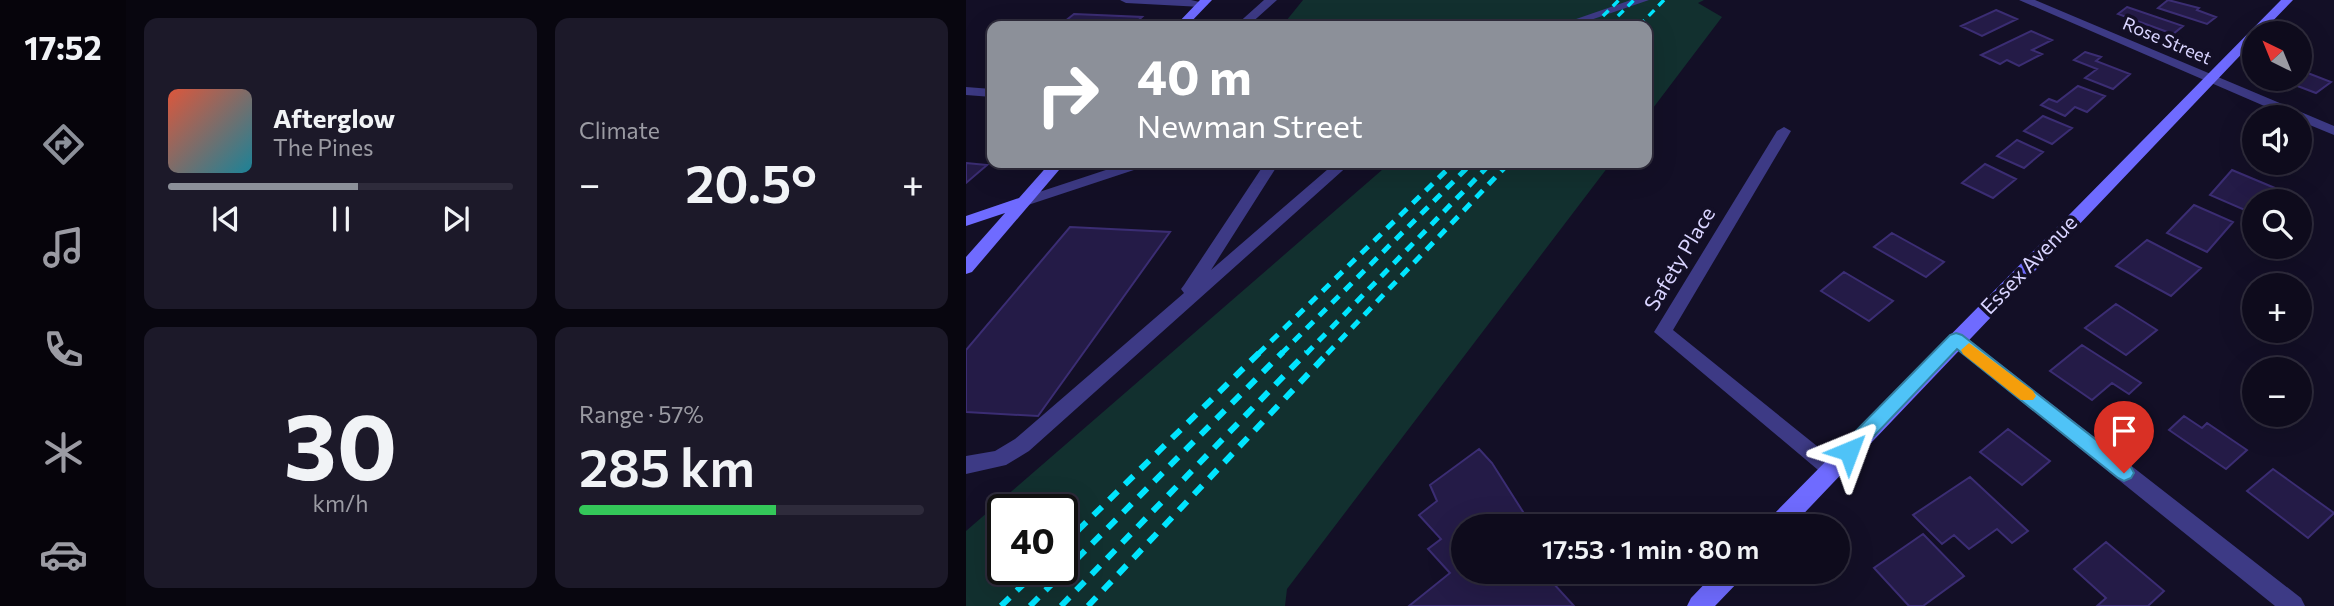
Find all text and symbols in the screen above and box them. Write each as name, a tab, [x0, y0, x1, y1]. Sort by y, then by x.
street label: Rose Street	[2120, 12, 2215, 69]
north arrow	[2242, 21, 2312, 91]
map controls	[2242, 21, 2312, 427]
text: 17:52	[24, 27, 102, 67]
text: 40 m	[1137, 45, 1252, 105]
icon: right	[1022, 49, 1113, 140]
text: Afterglow	[273, 102, 395, 133]
text: Newman Street	[1137, 105, 1363, 145]
button: sound	[2242, 105, 2312, 175]
text: Climate	[579, 116, 660, 144]
icon: directions	[39, 120, 88, 169]
text: The Pines	[273, 133, 374, 161]
text: 20.5°	[685, 150, 817, 214]
text: −	[579, 159, 601, 206]
text: +	[902, 159, 924, 206]
button: search	[2242, 189, 2312, 259]
icon: previous	[207, 200, 245, 238]
icon: pause	[322, 200, 360, 238]
icon: next	[437, 200, 475, 238]
street label: Safety Place	[1638, 202, 1719, 315]
street label: Essex Avenue	[1975, 209, 2081, 319]
icon: music	[39, 223, 88, 272]
button: +	[2242, 273, 2312, 343]
icon: phone	[39, 325, 88, 374]
button: −	[2242, 357, 2312, 427]
text: 30	[284, 387, 397, 499]
text: Range · 57%	[579, 400, 704, 428]
pin	[2094, 401, 2154, 473]
icon: arrive	[2105, 412, 2143, 450]
position arrow	[1812, 414, 1886, 488]
icon: climate	[39, 428, 88, 477]
text: 285 km	[579, 434, 755, 498]
text: km/h	[313, 489, 368, 517]
speed limit sign: 40	[987, 494, 1078, 585]
icon: car	[39, 530, 88, 579]
text: 17:53 · 1 min · 80 m	[1542, 533, 1759, 564]

